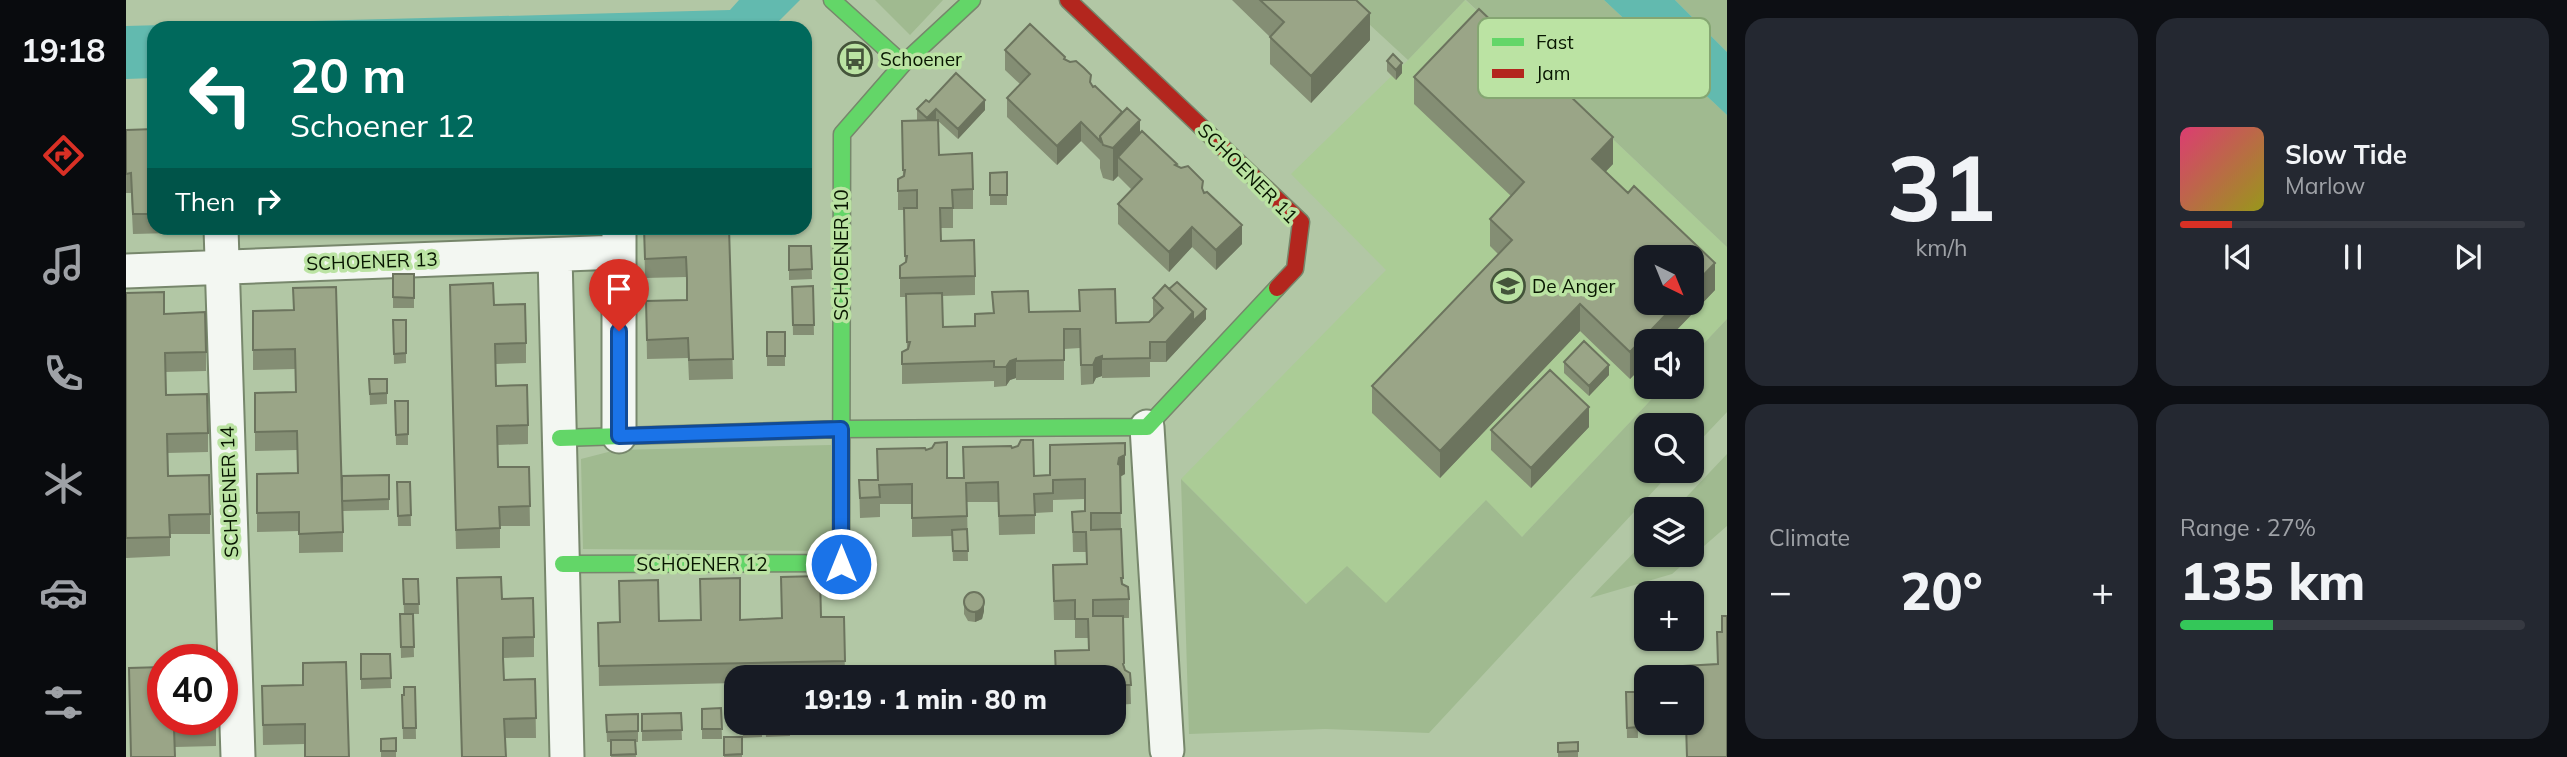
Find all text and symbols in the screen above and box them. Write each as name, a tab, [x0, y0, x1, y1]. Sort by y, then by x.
legend	[1478, 18, 1710, 98]
text: 19:18	[21, 30, 105, 70]
text: Fast	[1536, 30, 1574, 54]
bus stop icon: Schoener	[836, 40, 874, 78]
text: 20 m	[290, 44, 406, 105]
place label: Schoener	[880, 47, 962, 71]
icon: left	[175, 49, 266, 140]
text: Jam	[1536, 61, 1570, 85]
text: Schoener 12	[290, 105, 475, 145]
street label: SCHOENER 11	[1193, 118, 1303, 228]
text: 31	[1887, 130, 1996, 244]
icon: directions	[39, 131, 88, 180]
text: Slow Tide	[2285, 138, 2407, 171]
text: Marlow	[2285, 171, 2365, 200]
icon: right	[249, 182, 287, 220]
text: Then	[175, 185, 235, 218]
street label: SCHOENER 10	[829, 189, 853, 321]
text: km/h	[1915, 233, 1968, 262]
icon: previous	[2219, 238, 2257, 276]
icon: pause	[2334, 238, 2372, 276]
icon: next	[2449, 238, 2487, 276]
icon: music	[39, 240, 88, 289]
north arrow	[1634, 245, 1704, 315]
map controls	[1634, 245, 1704, 735]
street label: SCHOENER 13	[306, 247, 438, 275]
pin	[589, 259, 649, 331]
school or university icon: De Anger	[1489, 267, 1527, 305]
icon: arrive	[600, 270, 638, 308]
place label: De Anger	[1532, 274, 1615, 298]
button: sound	[1634, 329, 1704, 399]
icon: phone	[39, 349, 88, 398]
button: search	[1634, 413, 1704, 483]
street label: SCHOENER 14	[215, 426, 243, 558]
icon: climate	[39, 459, 88, 508]
button: layers	[1634, 497, 1704, 567]
text: Range · 27%	[2180, 513, 2316, 542]
text: Climate	[1769, 523, 1850, 552]
position arrow	[804, 527, 878, 601]
text: 135 km	[2180, 548, 2365, 613]
street label: SCHOENER 12	[636, 552, 768, 576]
text: 20°	[1900, 558, 1983, 623]
text: −	[1769, 567, 1792, 615]
text: +	[2091, 567, 2114, 615]
icon: car	[39, 568, 88, 617]
button: +	[1634, 581, 1704, 651]
speed limit sign: 40	[147, 644, 238, 735]
button: −	[1634, 665, 1704, 735]
icon: filters	[39, 678, 88, 727]
text: 19:19 · 1 min · 80 m	[803, 683, 1047, 716]

